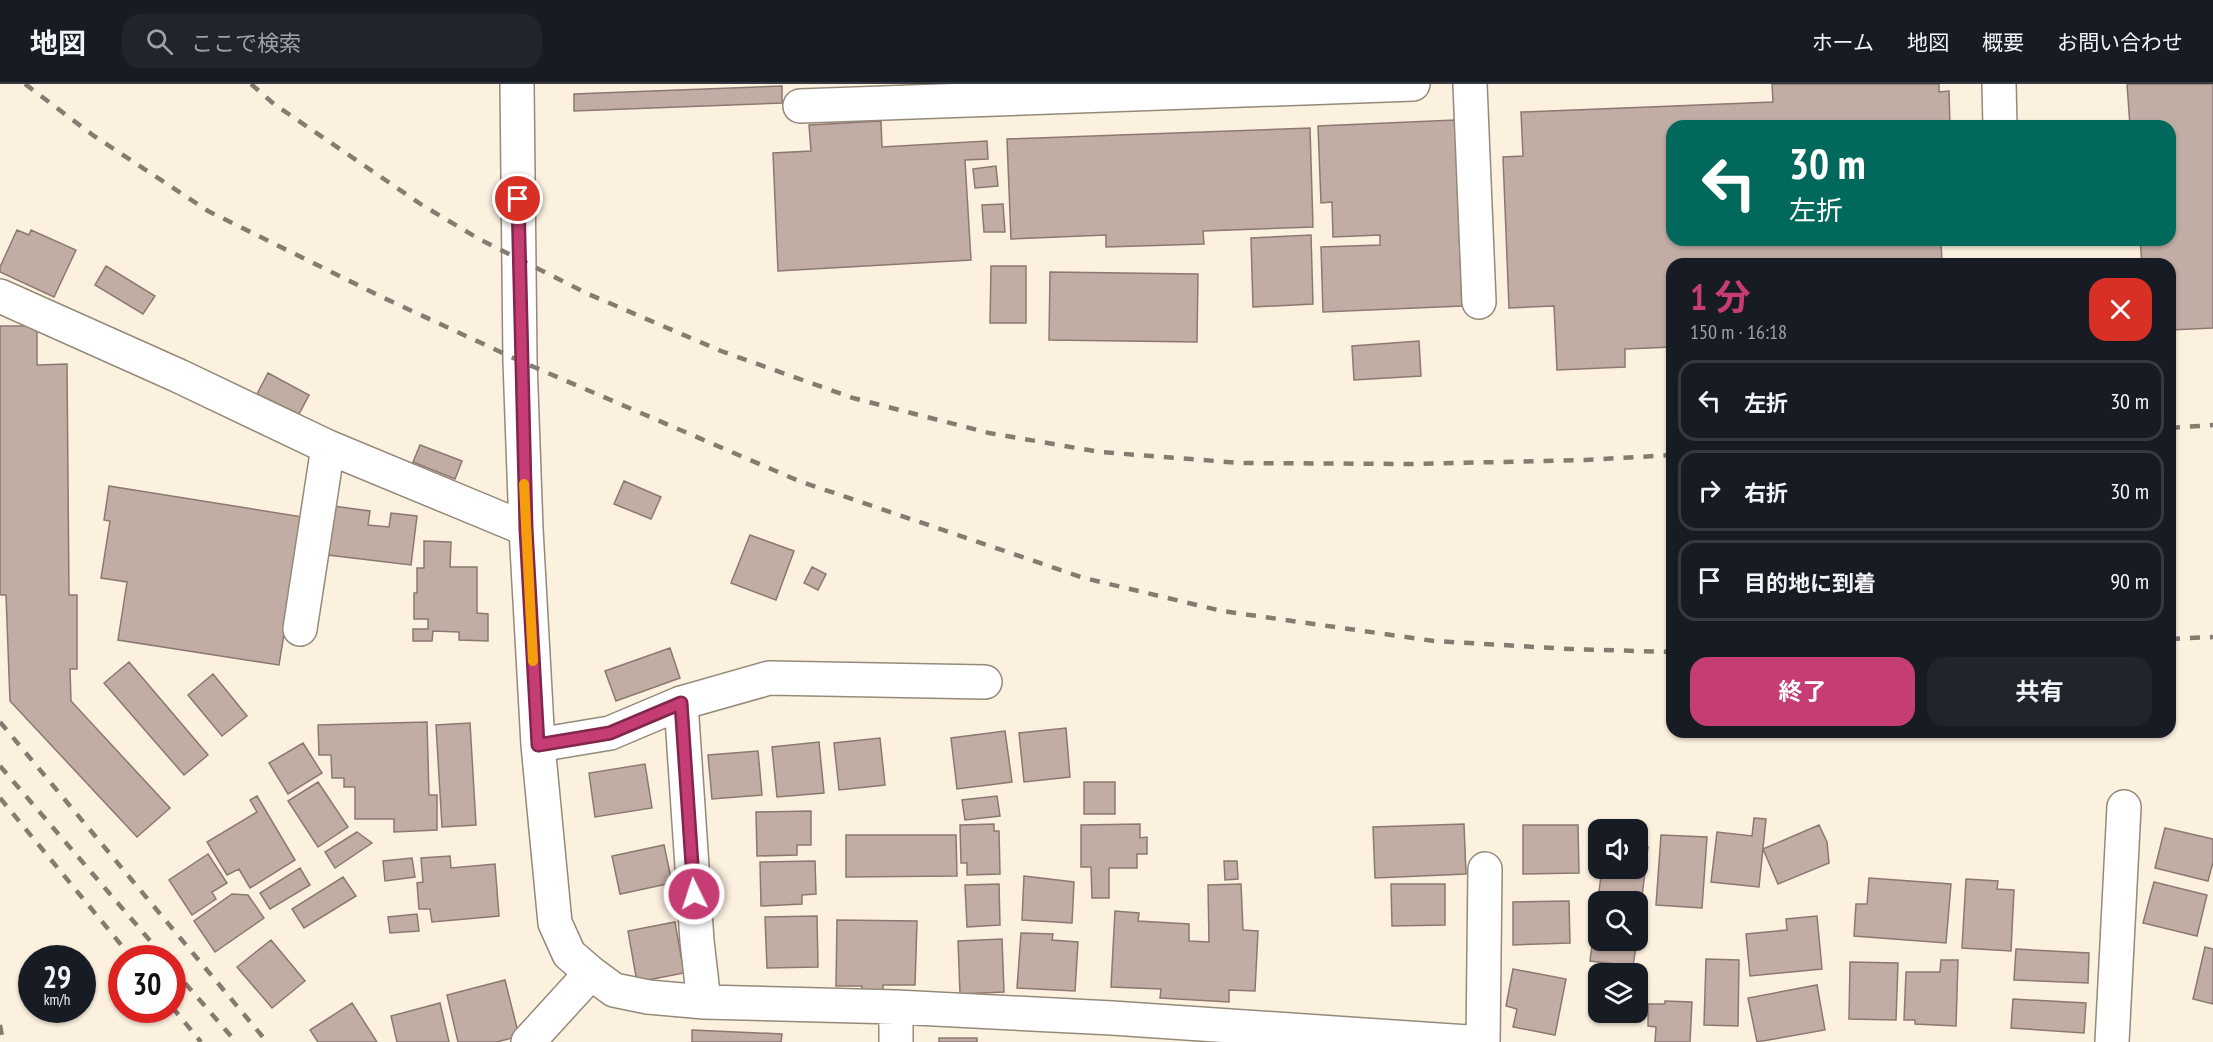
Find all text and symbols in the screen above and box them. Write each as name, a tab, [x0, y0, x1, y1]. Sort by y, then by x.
search box	[122, 14, 542, 68]
text: 地図	[30, 24, 86, 61]
icon: search	[143, 25, 176, 58]
text: ここで検索	[191, 29, 301, 57]
text: ホーム	[1812, 29, 1874, 56]
text: 地図	[1907, 29, 1949, 56]
text: 概要	[1982, 29, 2024, 56]
text: お問い合わせ	[2057, 29, 2183, 56]
text: 30 m	[1789, 136, 1866, 191]
icon: left	[1690, 144, 1768, 222]
pin	[492, 173, 543, 224]
icon: arrive	[501, 182, 534, 215]
text: 左折	[1789, 193, 1843, 227]
text: 1 分	[1690, 273, 1751, 320]
button: close	[2089, 278, 2152, 341]
text: 150 m · 16:18	[1690, 319, 1787, 345]
icon: left	[1693, 384, 1726, 417]
text: 30 m	[2110, 387, 2149, 415]
text: 左折	[1744, 389, 1788, 417]
icon: right	[1693, 474, 1726, 507]
text: 30 m	[2110, 477, 2149, 505]
text: 右折	[1744, 479, 1788, 507]
icon: arrive	[1693, 564, 1726, 597]
text: 90 m	[2110, 567, 2149, 595]
text: 目的地に到着	[1744, 569, 1876, 597]
button: 終了	[1690, 657, 1915, 726]
button: 共有	[1927, 657, 2152, 726]
map controls	[1588, 819, 1648, 1023]
button: sound	[1588, 819, 1648, 879]
position arrow	[662, 862, 726, 926]
button: search	[1588, 891, 1648, 951]
speed limit sign: 30	[108, 945, 186, 1023]
text: 29	[43, 957, 71, 996]
button: layers	[1588, 963, 1648, 1023]
text: km/h	[44, 990, 70, 1009]

